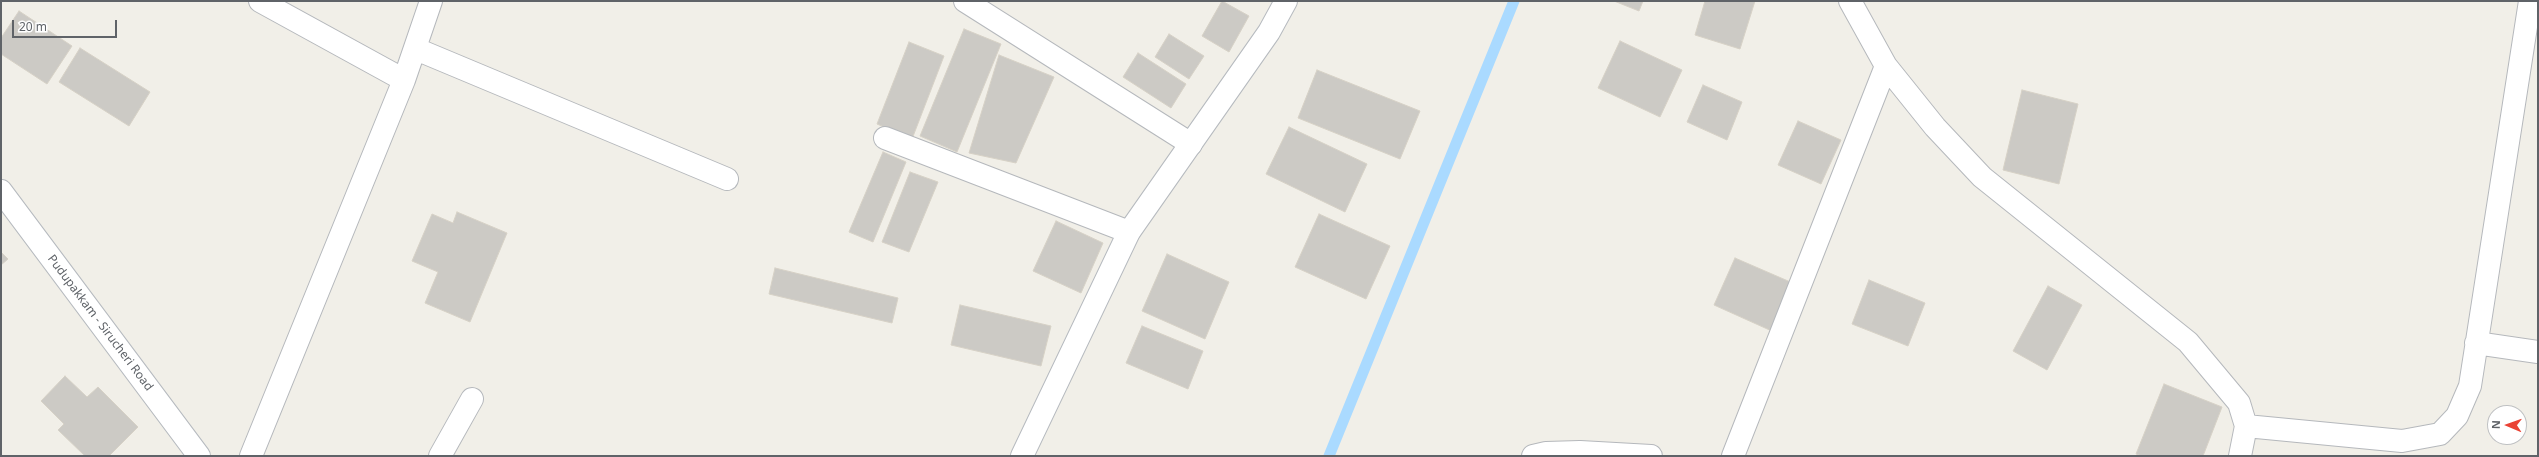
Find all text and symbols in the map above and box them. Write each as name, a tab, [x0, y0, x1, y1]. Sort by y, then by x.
scale bar	[14, 12, 119, 38]
text: 20 m	[19, 18, 47, 35]
street label: Pudupakkam - Sirucheri Road	[44, 252, 156, 394]
north arrow	[2487, 405, 2527, 445]
text: N	[2488, 420, 2503, 429]

